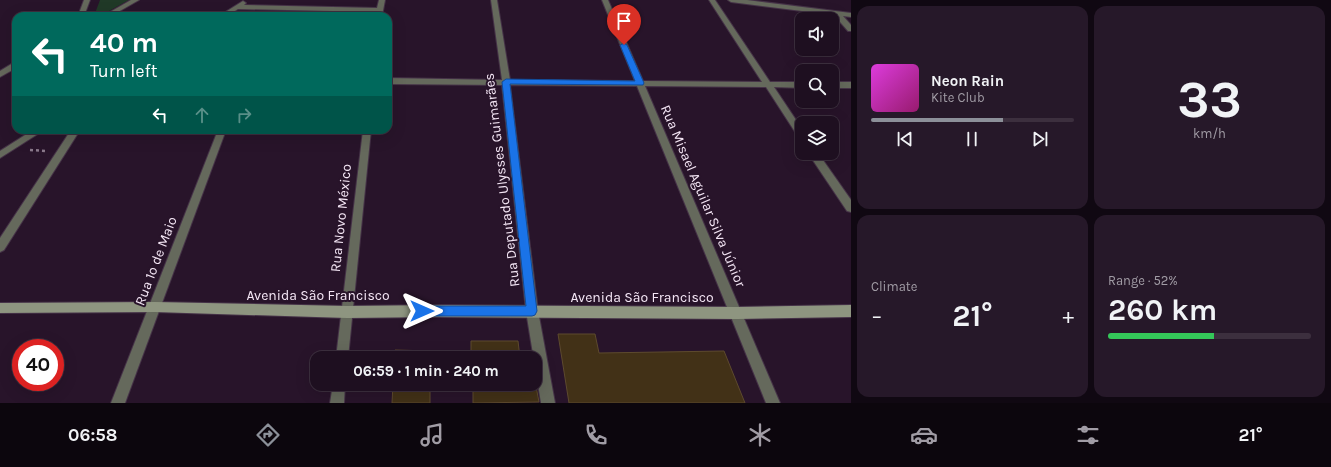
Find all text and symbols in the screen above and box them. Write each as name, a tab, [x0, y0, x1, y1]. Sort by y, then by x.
pin	[607, 4, 641, 45]
icon: arrive	[613, 10, 635, 32]
map controls	[795, 12, 839, 160]
button: sound	[795, 12, 839, 56]
text: 40 m	[90, 26, 158, 59]
icon: left	[24, 28, 76, 80]
text: Turn left	[90, 60, 158, 82]
button: search	[795, 64, 839, 108]
text: 33	[1177, 69, 1242, 130]
street label: Rua Deputado Ulysses Guimarães	[480, 72, 524, 288]
text: Neon Rain	[931, 72, 1004, 90]
text: Kite Club	[931, 90, 985, 105]
street label: Rua Misael Aguilar Silva Júnior	[657, 102, 750, 291]
icon: left	[149, 104, 171, 126]
icon: ahead	[191, 104, 213, 126]
icon: right	[233, 104, 255, 126]
button: layers	[795, 116, 839, 160]
text: km/h	[1193, 126, 1226, 141]
icon: previous	[894, 128, 916, 150]
icon: pause	[961, 128, 983, 150]
icon: next	[1029, 128, 1051, 150]
street label: Rua Novo México	[327, 163, 355, 273]
street label: Rua 1º de Maio	[131, 214, 181, 308]
text: Range · 52%	[1108, 273, 1178, 288]
text: Climate	[871, 279, 917, 294]
street label: Avenida São Francisco	[246, 287, 390, 304]
street label: Avenida São Francisco	[570, 289, 714, 306]
position arrow	[401, 290, 443, 332]
text: 260 km	[1108, 292, 1217, 328]
text: 21°	[952, 298, 993, 334]
text: −	[871, 303, 883, 329]
text: +	[1062, 303, 1074, 329]
speed limit sign: 40	[12, 339, 64, 391]
text: 06:59 · 1 min · 240 m	[353, 362, 499, 380]
icon: directions	[254, 421, 282, 449]
icon: music	[418, 421, 446, 449]
icon: phone	[582, 421, 610, 449]
icon: climate	[746, 421, 774, 449]
icon: car	[910, 421, 938, 449]
icon: filters	[1074, 421, 1102, 449]
text: 06:58	[68, 424, 117, 446]
text: 21°	[1239, 424, 1263, 446]

